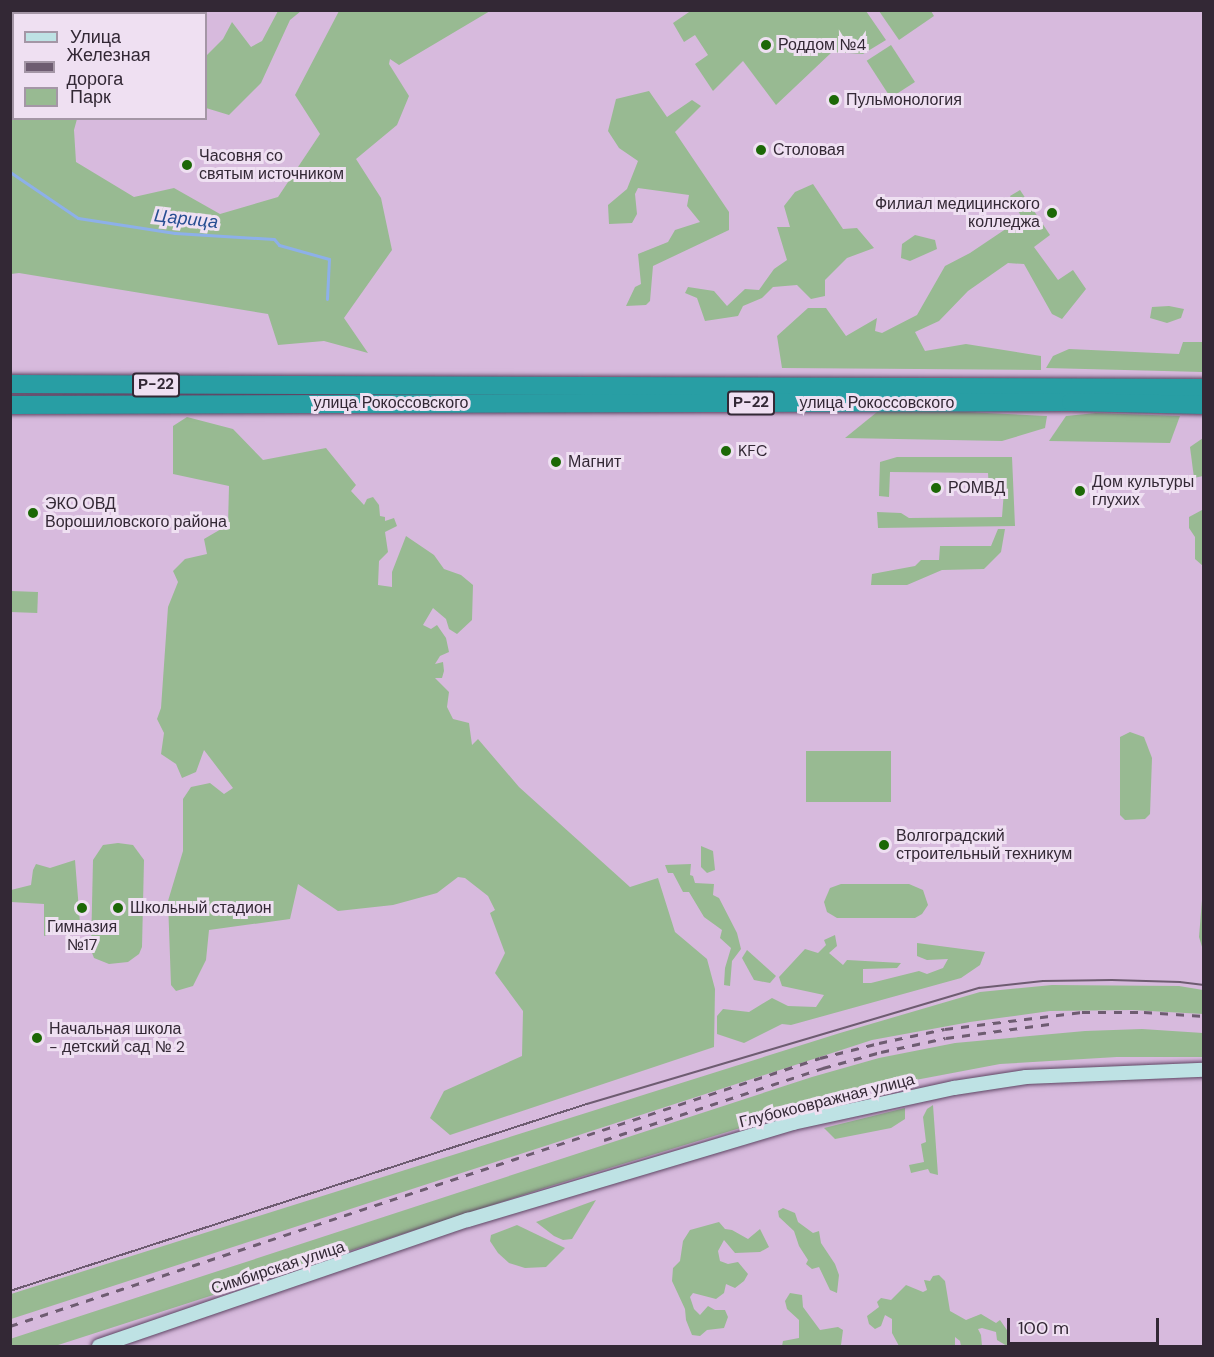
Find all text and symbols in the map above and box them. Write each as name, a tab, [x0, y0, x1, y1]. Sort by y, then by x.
legend	[12, 12, 207, 120]
text: Улица	[70, 25, 121, 49]
place label: Роддом №4	[778, 35, 866, 55]
marker: Роддом №4	[759, 38, 773, 52]
text: Железная дорога	[67, 43, 150, 91]
text: Парк	[70, 85, 111, 109]
place label: Пульмонология	[846, 90, 962, 110]
marker: Пульмонология	[827, 93, 841, 107]
place label: Столовая	[773, 140, 845, 160]
marker: Столовая	[754, 143, 768, 157]
place label: Часовня со святым источником	[199, 146, 344, 184]
marker: Часовня со святым источником	[180, 158, 194, 172]
place label: Филиал медицинского колледжа	[875, 194, 1040, 232]
water label: Царица	[153, 205, 219, 233]
marker: Филиал медицинского колледжа	[1045, 206, 1059, 220]
road number: Р-22	[132, 373, 180, 397]
road number: Р-22	[727, 391, 775, 415]
street label: улица Рокоссовского	[313, 393, 469, 413]
street label: улица Рокоссовского	[799, 393, 955, 413]
place label: KFC	[738, 441, 767, 461]
marker: KFC	[719, 444, 733, 458]
place label: Магнит	[568, 452, 621, 472]
marker: Магнит	[549, 455, 563, 469]
place label: Дом культуры глухих	[1092, 472, 1194, 510]
place label: РОМВД	[948, 478, 1005, 498]
marker: РОМВД	[929, 481, 943, 495]
marker: Дом культуры глухих	[1073, 484, 1087, 498]
place label: ЭКО ОВД Ворошиловского района	[45, 494, 227, 532]
marker: ЭКО ОВД Ворошиловского района	[26, 506, 40, 520]
place label: Волгоградский строительный техникум	[896, 826, 1072, 864]
marker: Волгоградский строительный техникум	[877, 838, 891, 852]
place label: Школьный стадион	[130, 898, 272, 918]
marker: Гимназия №17	[75, 901, 89, 915]
marker: Школьный стадион	[111, 901, 125, 915]
place label: Гимназия №17	[47, 917, 117, 955]
place label: Начальная школа - детский сад № 2	[49, 1019, 185, 1057]
marker: Начальная школа - детский сад № 2	[30, 1031, 44, 1045]
street label: Глубокоовражная улица	[737, 1070, 917, 1132]
street label: Симбирская улица	[209, 1237, 347, 1299]
scale bar	[1010, 1306, 1162, 1344]
text: 100 m	[1018, 1316, 1069, 1340]

